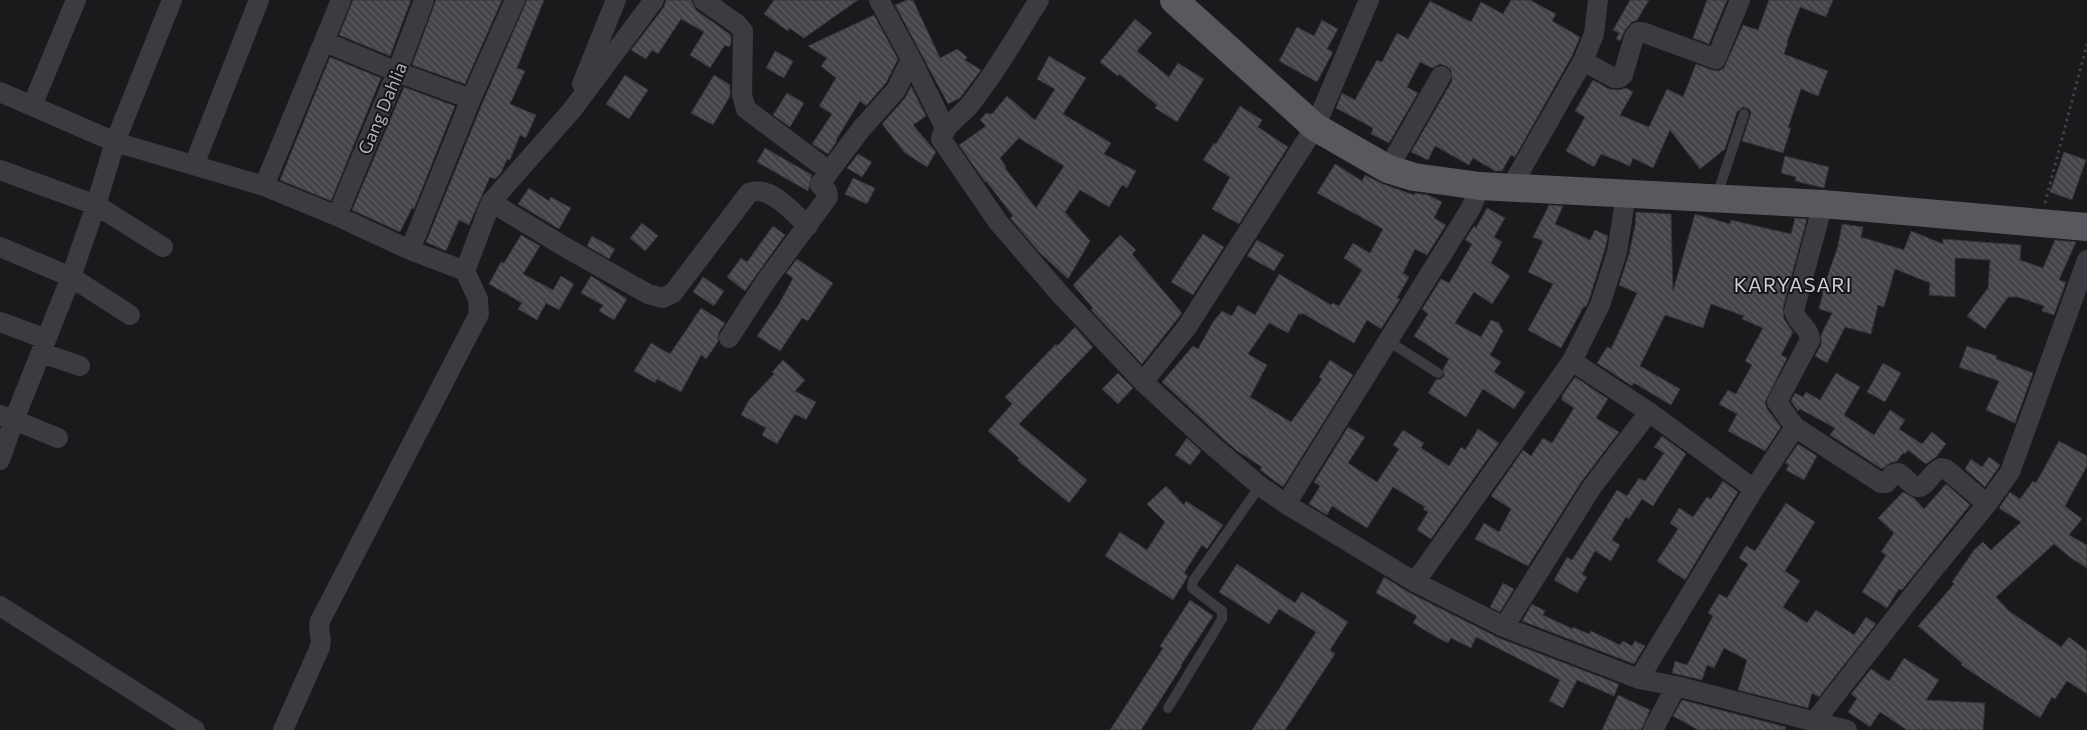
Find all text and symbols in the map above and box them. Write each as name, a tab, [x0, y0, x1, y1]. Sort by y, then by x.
street label: Gang Dahlia	[353, 59, 411, 157]
district label: KARYASARI	[1734, 272, 1852, 296]

